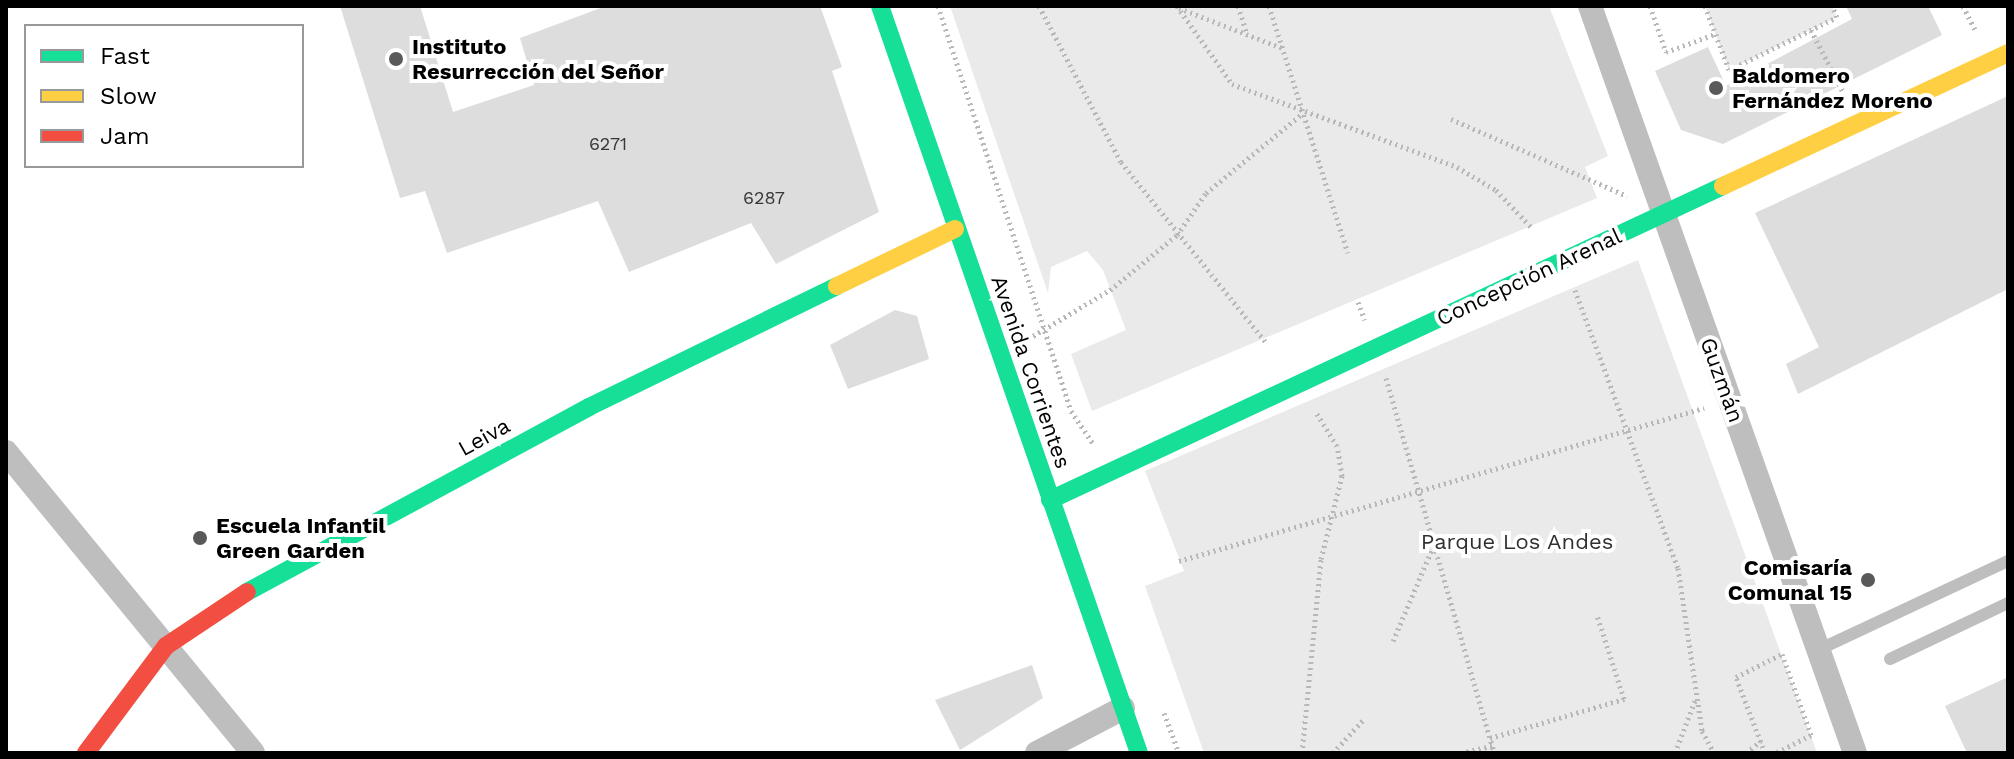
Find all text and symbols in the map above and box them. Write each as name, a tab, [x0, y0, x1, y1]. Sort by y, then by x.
legend	[24, 24, 304, 168]
place label: Instituto Resurrección del Señor	[412, 33, 664, 84]
text: Fast	[100, 42, 150, 70]
marker: Instituto Resurrección del Señor	[387, 50, 405, 68]
place label: Baldomero Fernández Moreno	[1732, 62, 1933, 114]
marker: Baldomero Fernández Moreno	[1707, 79, 1725, 97]
text: Slow	[100, 82, 157, 110]
text: Jam	[100, 122, 150, 150]
house number: 6271	[589, 133, 627, 155]
house number: 6287	[743, 187, 785, 209]
street label: Concepción Arenal	[1432, 222, 1626, 332]
street label: Avenida Corrientes	[985, 272, 1077, 472]
street label: Guzmán	[1694, 334, 1750, 426]
street label: Leiva	[454, 412, 514, 462]
place label: Escuela Infantil Green Garden	[216, 512, 386, 564]
marker: Escuela Infantil Green Garden	[191, 529, 209, 547]
park label: Parque Los Andes	[1420, 529, 1614, 555]
place label: Comisaría Comunal 15	[1727, 554, 1852, 606]
marker: Comisaría Comunal 15	[1859, 571, 1877, 589]

